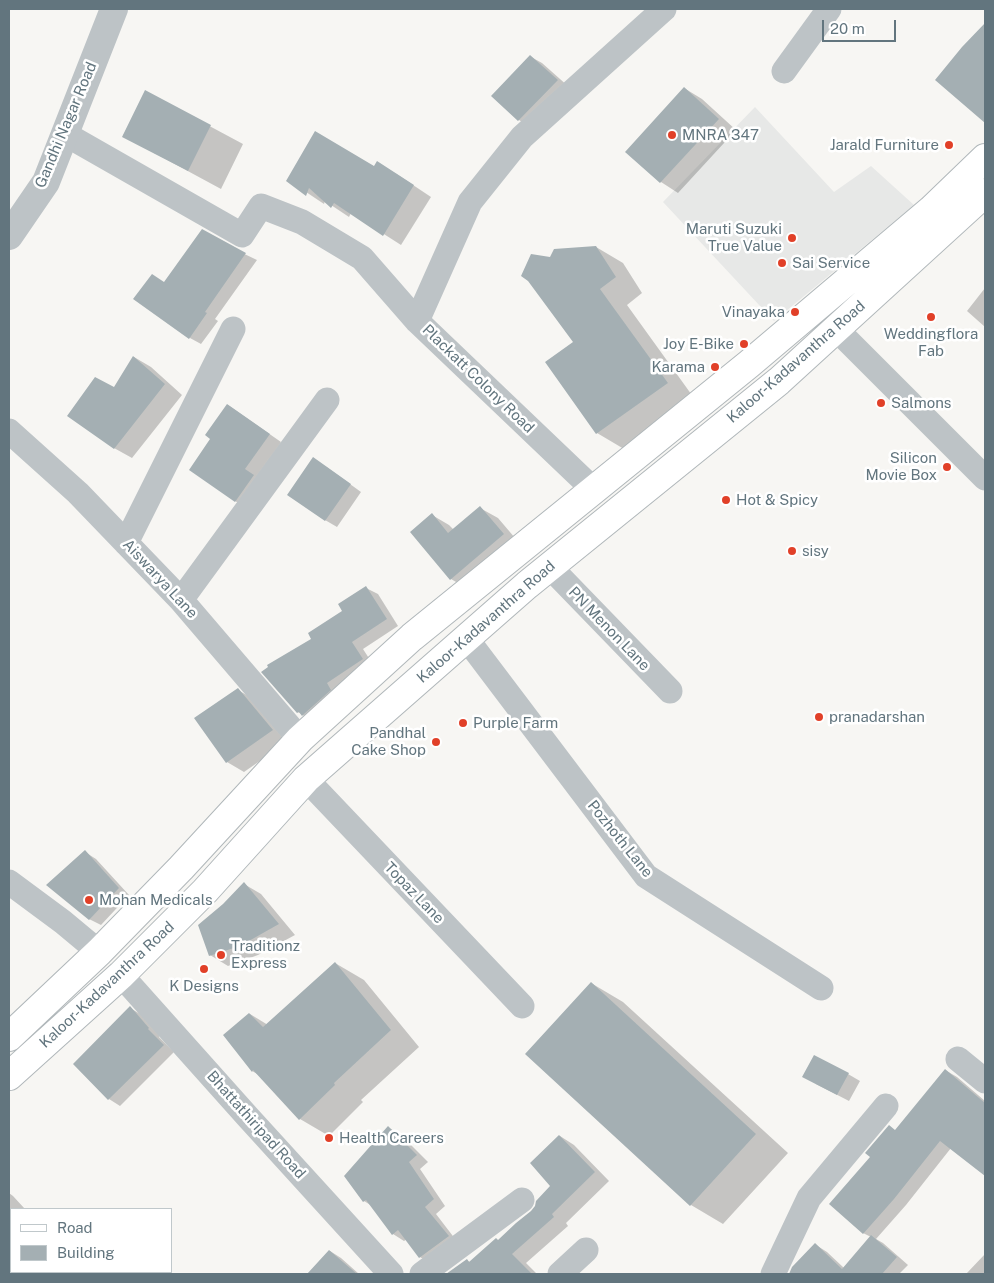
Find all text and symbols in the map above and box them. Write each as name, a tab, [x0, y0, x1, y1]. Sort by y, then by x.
scale bar	[824, 10, 898, 42]
text: 20 m	[830, 20, 865, 37]
street label: Gandhi Nagar Road	[31, 59, 101, 191]
place label: MNRA 347	[682, 126, 759, 144]
marker: MNRA 347	[666, 129, 678, 141]
place label: Jarald Furniture	[830, 136, 939, 154]
marker: Jarald Furniture	[943, 139, 955, 151]
place label: Maruti Suzuki True Value	[686, 220, 782, 255]
marker: Maruti Suzuki True Value	[786, 232, 798, 244]
place label: Sai Service	[792, 254, 870, 272]
marker: Sai Service	[776, 257, 788, 269]
street label: Kaloor-Kadavanthra Road	[723, 297, 869, 427]
place label: Vinayaka	[722, 303, 785, 321]
marker: Vinayaka	[789, 306, 801, 318]
marker: Weddingflora Fab	[925, 311, 937, 323]
street label: Plackatt Colony Road	[418, 321, 538, 437]
place label: Weddingflora Fab	[884, 325, 978, 360]
place label: Joy E-Bike	[663, 335, 734, 353]
marker: Joy E-Bike	[738, 338, 750, 350]
place label: Karama	[651, 358, 705, 376]
marker: Karama	[709, 361, 721, 373]
place label: Salmons	[891, 394, 951, 412]
marker: Salmons	[875, 397, 887, 409]
place label: Silicon Movie Box	[866, 449, 937, 484]
marker: Silicon Movie Box	[941, 461, 953, 473]
place label: Hot & Spicy	[736, 491, 818, 509]
marker: Hot & Spicy	[720, 494, 732, 506]
street label: Aiswarya Lane	[119, 536, 201, 622]
place label: sisy	[802, 542, 829, 560]
marker: sisy	[786, 545, 798, 557]
street label: Kaloor-Kadavanthra Road	[413, 557, 559, 687]
street label: PN Menon Lane	[565, 583, 653, 675]
place label: pranadarshan	[829, 708, 925, 726]
marker: pranadarshan	[813, 711, 825, 723]
place label: Purple Farm	[473, 714, 558, 732]
marker: Purple Farm	[457, 717, 469, 729]
place label: Pandhal Cake Shop	[351, 724, 426, 759]
marker: Pandhal Cake Shop	[430, 736, 442, 748]
street label: Pozhoth Lane	[584, 797, 656, 881]
street label: Topaz Lane	[380, 859, 448, 927]
place label: Mohan Medicals	[99, 891, 213, 909]
marker: Mohan Medicals	[83, 894, 95, 906]
street label: Kaloor-Kadavanthra Road	[36, 918, 178, 1052]
place label: Traditionz Express	[231, 937, 300, 972]
marker: Traditionz Express	[215, 949, 227, 961]
marker: K Designs	[198, 963, 210, 975]
place label: K Designs	[169, 977, 239, 995]
street label: Bhattathiripad Road	[203, 1067, 309, 1183]
place label: Health Careers	[339, 1129, 444, 1147]
marker: Health Careers	[323, 1132, 335, 1144]
legend	[10, 1208, 172, 1273]
text: Road	[57, 1219, 93, 1236]
text: Building	[57, 1244, 115, 1261]

